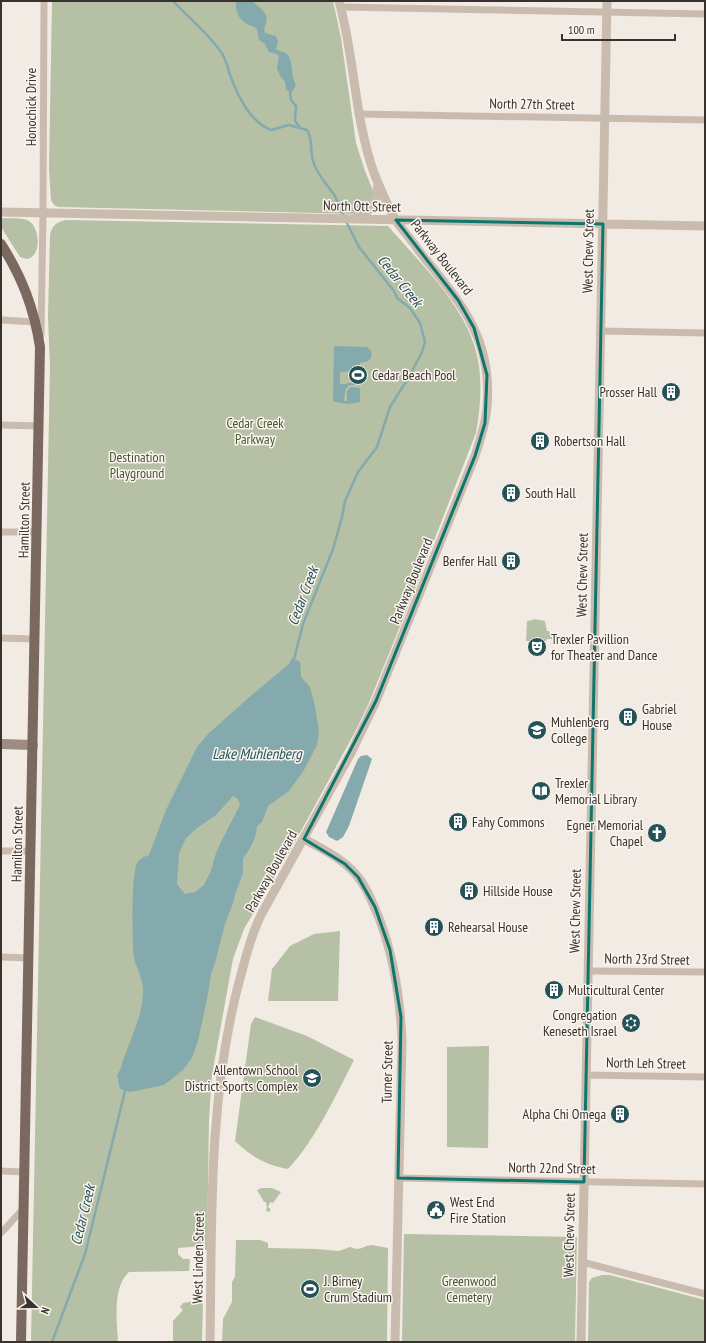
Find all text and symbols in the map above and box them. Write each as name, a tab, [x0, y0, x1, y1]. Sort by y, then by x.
scale bar	[562, 16, 675, 42]
text: 100 m	[568, 22, 595, 37]
street label: Honochick Drive	[22, 68, 40, 146]
street label: North 27th Street	[489, 94, 575, 114]
street label: North Ott Street	[323, 196, 401, 216]
street label: West Chew Street	[578, 208, 598, 293]
street label: Parkway Boulevard	[407, 216, 477, 298]
water label: Cedar Creek	[374, 251, 428, 312]
sports icon: Cedar Beach Pool	[347, 364, 369, 386]
place label: Cedar Beach Pool	[372, 366, 456, 384]
building icon: Prosser Hall	[660, 381, 682, 403]
place label: Prosser Hall	[600, 383, 658, 401]
park label: Cedar Creek Parkway	[226, 414, 284, 448]
building icon: Robertson Hall	[529, 430, 551, 452]
place label: Robertson Hall	[554, 432, 626, 450]
park label: Destination Playground	[109, 448, 165, 482]
street label: Hamilton Street	[14, 482, 34, 558]
building icon: South Hall	[500, 482, 522, 504]
place label: South Hall	[525, 484, 576, 502]
street label: West Chew Street	[572, 532, 592, 617]
street label: Parkway Boulevard	[386, 535, 436, 627]
building icon: Benfer Hall	[500, 550, 522, 572]
place label: Benfer Hall	[443, 552, 498, 570]
water label: Cedar Creek	[283, 562, 323, 628]
place label: Trexler Pavillion for Theater and Dance	[551, 630, 658, 664]
theatre icon: Trexler Pavillion for Theater and Dance	[526, 636, 548, 658]
place label: Gabriel House	[642, 700, 677, 734]
building icon: Gabriel House	[617, 706, 639, 728]
place label: Muhlenberg College	[551, 713, 609, 747]
school or university icon: Muhlenberg College	[526, 719, 548, 741]
water label: Lake Muhlenberg	[212, 744, 303, 763]
place label: Trexler Memorial Library	[555, 774, 638, 808]
library icon: Trexler Memorial Library	[530, 780, 552, 802]
street label: Hamilton Street	[7, 806, 27, 882]
building icon: Fahy Commons	[447, 811, 469, 833]
place label: Fahy Commons	[472, 813, 545, 831]
place label: Egner Memorial Chapel	[567, 816, 644, 850]
church icon: Egner Memorial Chapel	[646, 822, 668, 844]
street label: Parkway Boulevard	[241, 827, 301, 915]
street label: West Chew Street	[565, 868, 585, 953]
building icon: Hillside House	[458, 880, 480, 902]
place label: Hillside House	[483, 882, 553, 900]
building icon: Rehearsal House	[423, 916, 445, 938]
place label: Rehearsal House	[448, 918, 528, 936]
street label: North 23rd Street	[604, 949, 690, 969]
building icon: Multicultural Center	[543, 979, 565, 1001]
place label: Multicultural Center	[568, 981, 665, 999]
place label: Congregation Keneseth Israel	[543, 1006, 618, 1040]
synagogue icon: Congregation Keneseth Israel	[620, 1012, 642, 1034]
street label: Turner Street	[377, 1040, 397, 1104]
street label: North Leh Street	[606, 1053, 686, 1073]
place label: Allentown School District Sports Complex	[185, 1061, 299, 1095]
school or university icon: Allentown School District Sports Complex	[301, 1067, 323, 1089]
building icon: Alpha Chi Omega	[609, 1103, 631, 1125]
place label: Alpha Chi Omega	[523, 1105, 606, 1123]
street label: North 22nd Street	[508, 1158, 596, 1178]
water label: Cedar Creek	[66, 1181, 100, 1247]
street label: West Chew Street	[559, 1192, 579, 1277]
place label: West End Fire Station	[450, 1193, 506, 1227]
public building icon: West End Fire Station	[425, 1199, 447, 1221]
street label: West Linden Street	[188, 1212, 208, 1304]
place label: J. Birney Crum Stadium	[323, 1272, 392, 1306]
park label: Greenwood Cemetery	[442, 1272, 496, 1306]
sports icon: J. Birney Crum Stadium	[299, 1278, 321, 1300]
north arrow	[16, 1287, 56, 1327]
text: N	[38, 1305, 53, 1316]

